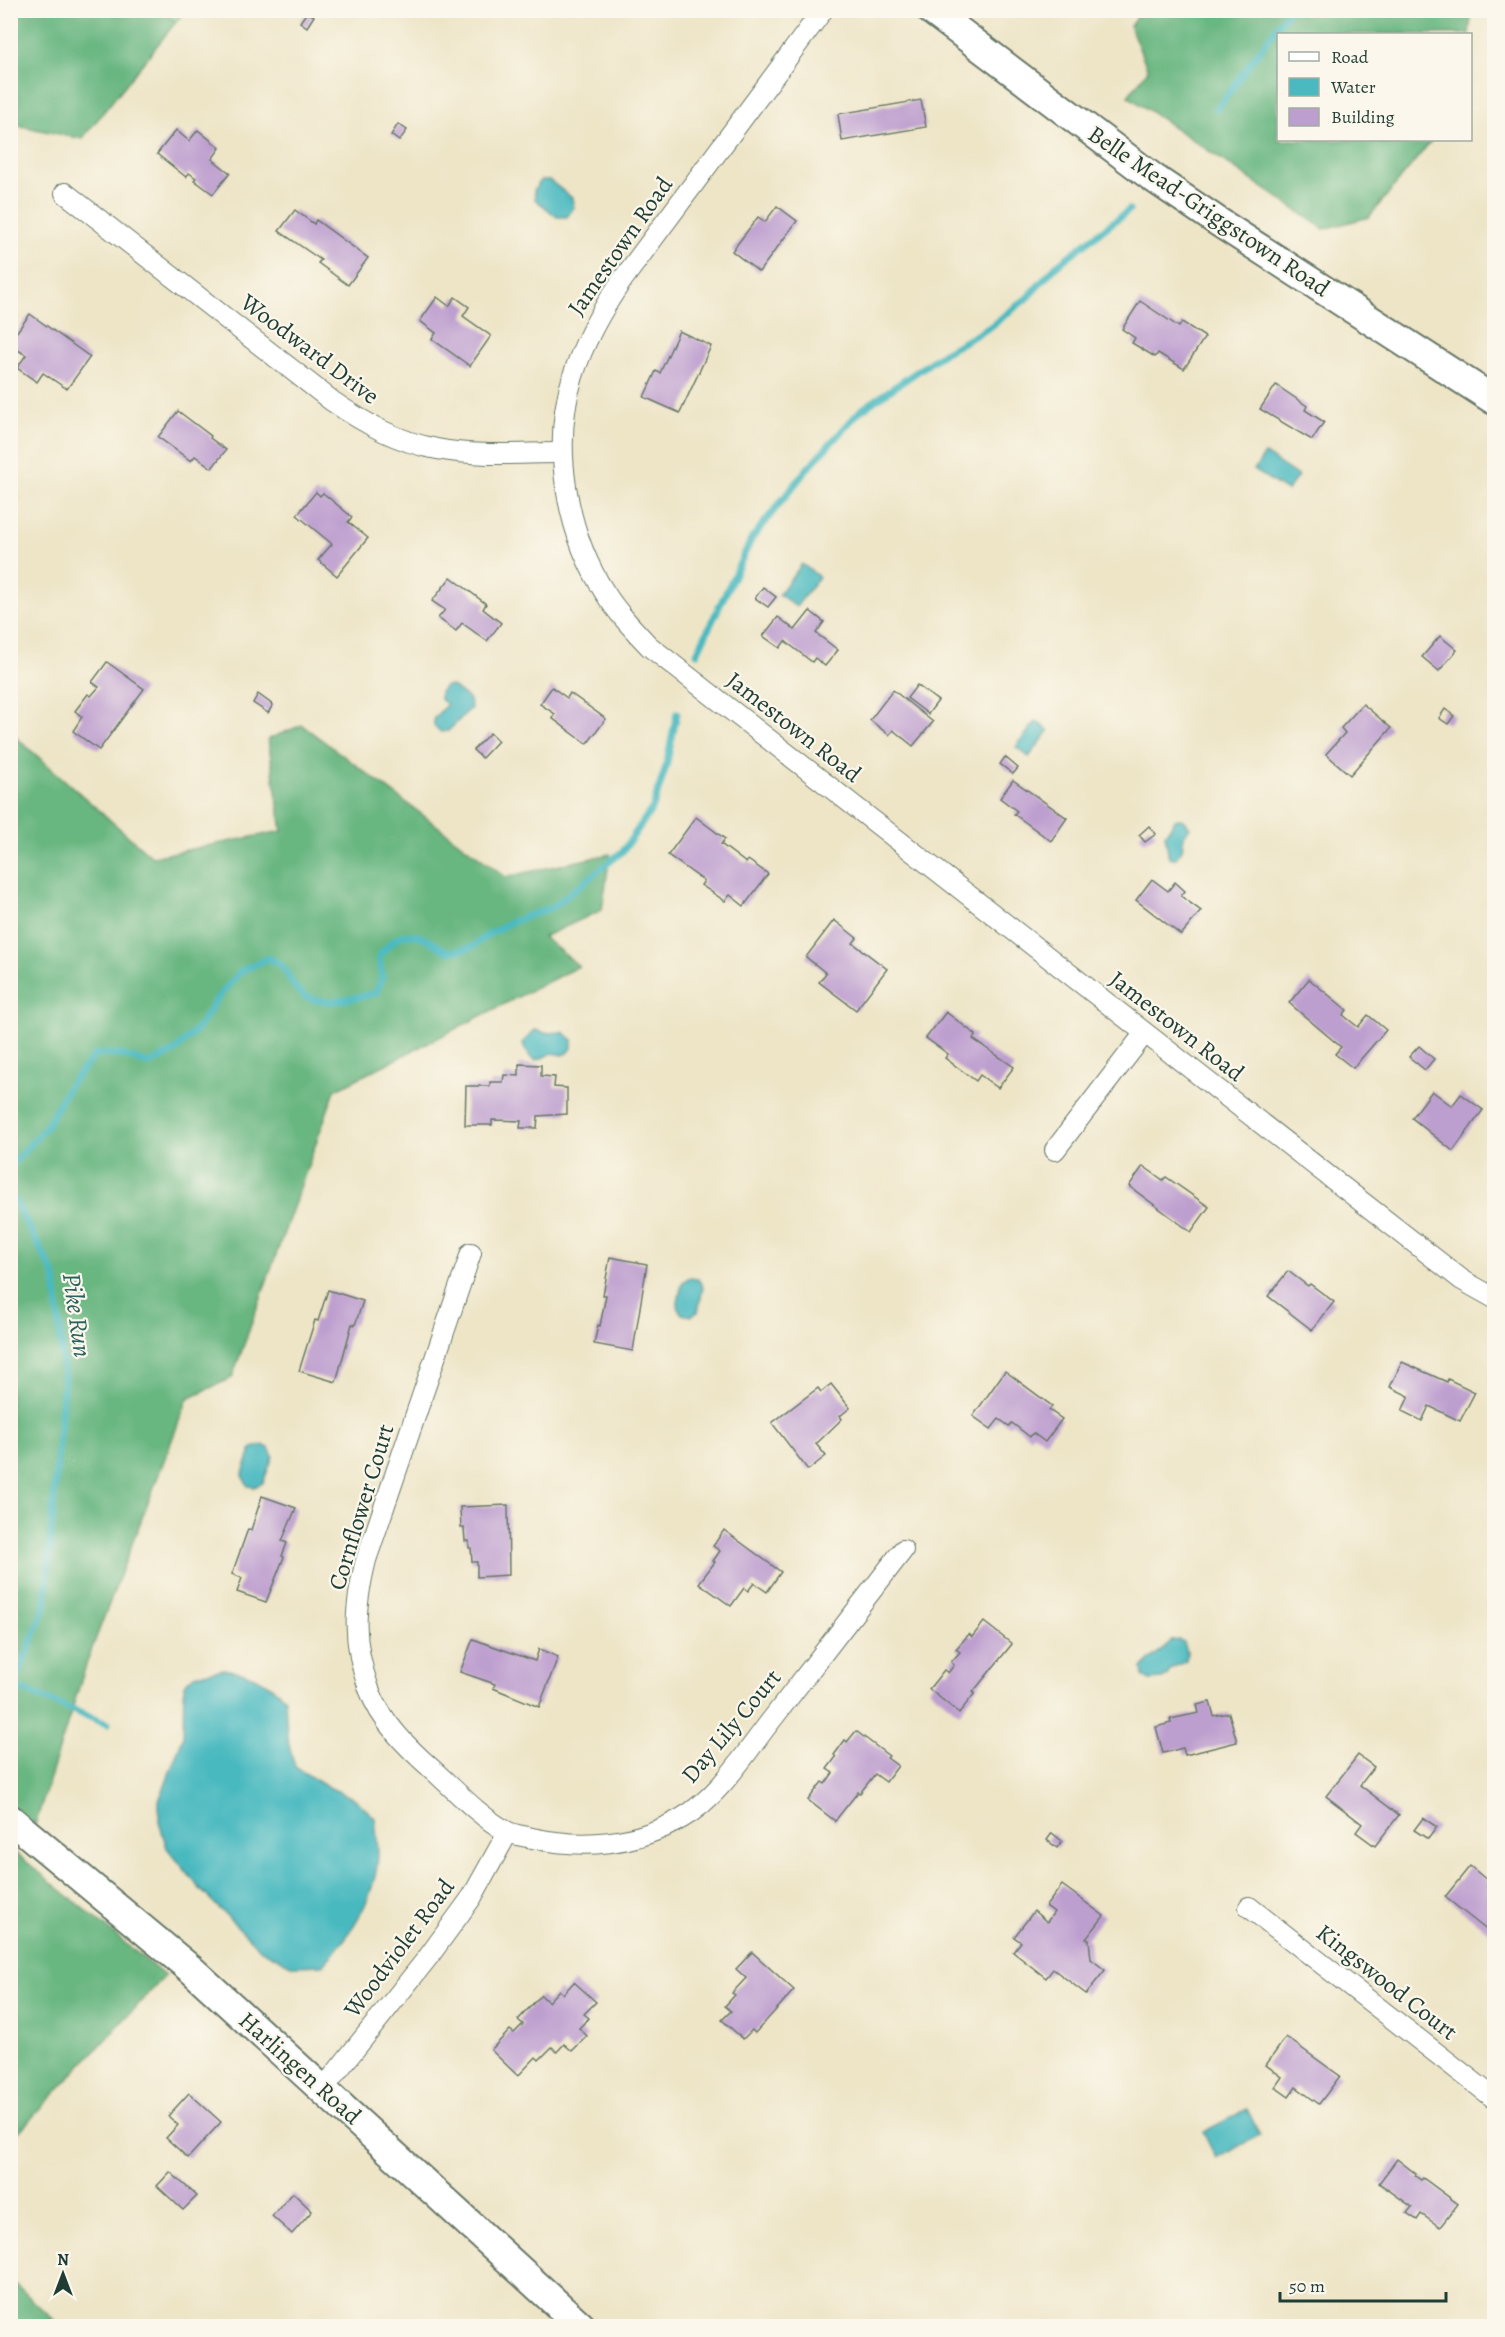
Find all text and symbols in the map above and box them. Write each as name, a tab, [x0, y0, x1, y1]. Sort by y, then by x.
legend	[1277, 33, 1472, 141]
text: Road	[1331, 45, 1369, 69]
text: Water	[1330, 75, 1376, 99]
text: Building	[1331, 105, 1395, 129]
street label: Belle Mead-Griggstown Road	[1082, 118, 1336, 304]
street label: Jamestown Road	[560, 170, 680, 322]
street label: Woodward Drive	[233, 286, 386, 412]
street label: Jamestown Road	[720, 664, 868, 790]
street label: Jamestown Road	[1103, 963, 1251, 1089]
water label: Pike Run	[54, 1270, 100, 1360]
street label: Cornflower Court	[321, 1420, 401, 1594]
street label: Day Lily Court	[674, 1662, 788, 1790]
street label: Woodviolet Road	[336, 1872, 462, 2025]
street label: Kingswood Court	[1310, 1917, 1464, 2047]
street label: Harlingen Road	[232, 2004, 368, 2132]
north arrow	[33, 2244, 93, 2304]
text: N	[57, 2249, 69, 2271]
scale bar	[1280, 2265, 1446, 2303]
text: 50 m	[1289, 2274, 1325, 2298]

